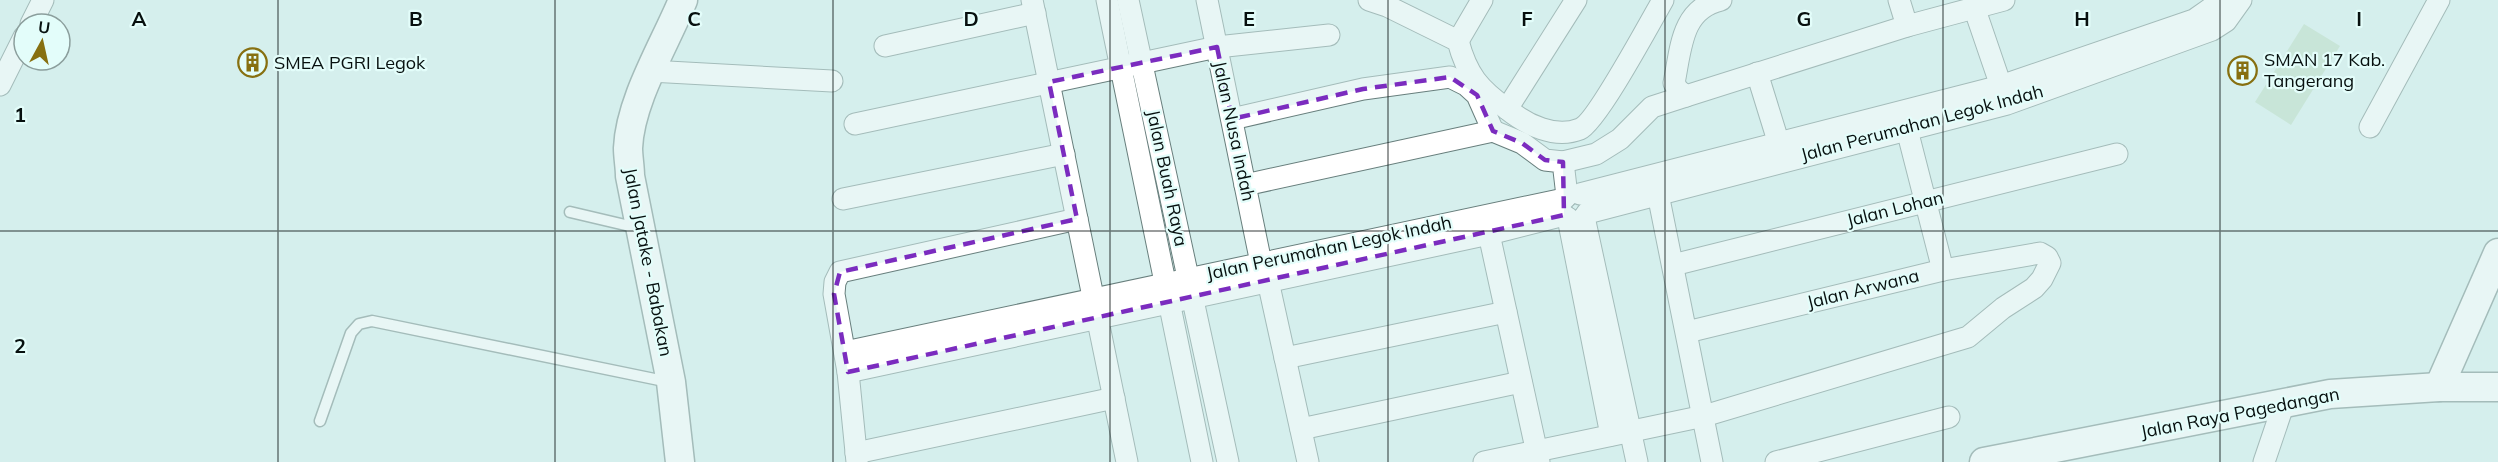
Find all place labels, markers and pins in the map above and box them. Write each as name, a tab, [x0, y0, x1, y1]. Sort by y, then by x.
building icon: SMEA PGRI Legok	[237, 47, 269, 79]
place label: SMAN 17 Kab. Tangerang	[2264, 48, 2385, 92]
place label: SMEA PGRI Legok	[274, 51, 426, 74]
building icon: SMAN 17 Kab. Tangerang	[2227, 54, 2259, 86]

